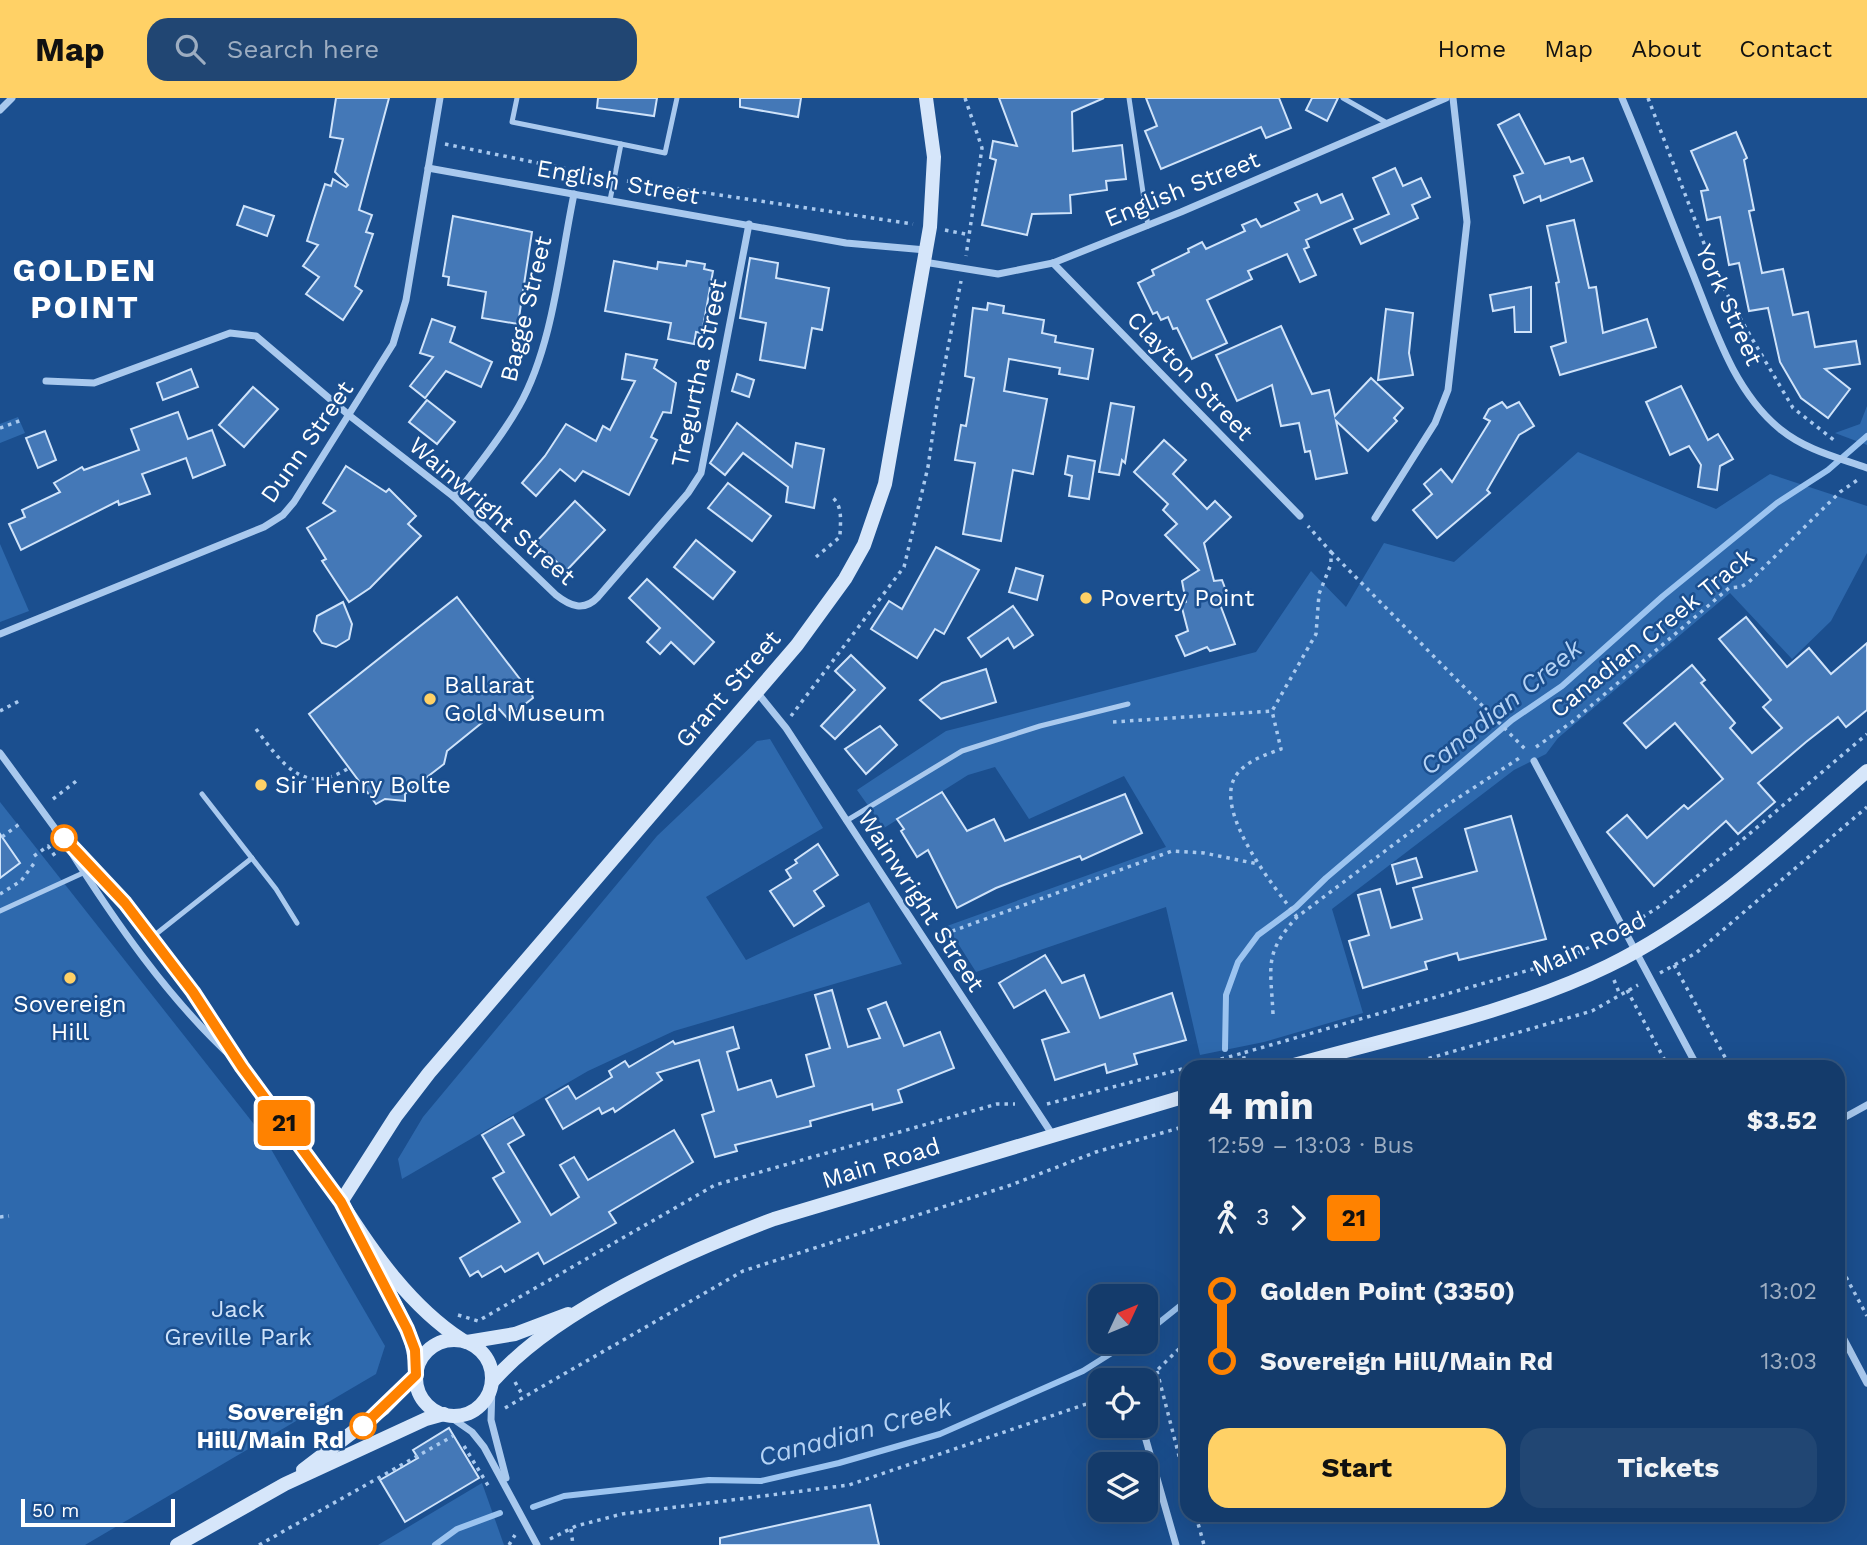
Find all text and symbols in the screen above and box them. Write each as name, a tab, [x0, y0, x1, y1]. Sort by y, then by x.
search box	[147, 18, 637, 81]
text: Map	[35, 30, 105, 69]
icon: search	[171, 30, 209, 68]
text: Search here	[227, 34, 379, 64]
text: Home	[1438, 35, 1506, 63]
text: Map	[1544, 35, 1593, 63]
text: About	[1631, 35, 1701, 63]
text: Contact	[1739, 35, 1832, 63]
street label: English Street	[1100, 145, 1264, 233]
street label: English Street	[535, 154, 701, 210]
street label: Bagge Street	[494, 233, 558, 385]
street label: York Street	[1690, 240, 1768, 370]
district label: GOLDEN POINT	[13, 251, 157, 326]
street label: Tregurtha Street	[665, 277, 733, 469]
street label: Clayton Street	[1121, 306, 1259, 446]
street label: Dunn Street	[255, 376, 359, 508]
street label: Wainwright Street	[403, 431, 581, 591]
street label: Canadian Creek Track	[1545, 542, 1760, 724]
place label: Poverty Point	[1100, 584, 1254, 612]
marker: Poverty Point	[1078, 590, 1094, 606]
street label: Grant Street	[670, 625, 786, 753]
water label: Canadian Creek	[1414, 632, 1588, 781]
place label: Ballarat Gold Museum	[444, 671, 606, 727]
marker: Ballarat Gold Museum	[422, 691, 438, 707]
place label: Sir Henry Bolte	[275, 771, 451, 799]
marker: Sir Henry Bolte	[253, 777, 269, 793]
street label: Wainwright Street	[852, 805, 990, 997]
unlabelled marker	[51, 825, 77, 851]
street label: Main Road	[1528, 906, 1650, 982]
marker: Sovereign Hill	[62, 970, 78, 986]
place label: Sovereign Hill	[13, 990, 127, 1046]
text: 4 min	[1208, 1084, 1314, 1128]
line badge: 21	[252, 1100, 316, 1146]
text: $3.52	[1747, 1105, 1817, 1135]
text: 21	[272, 1109, 296, 1137]
street label: Main Road	[819, 1132, 943, 1194]
text: 12:59 – 13:03 · Bus	[1208, 1132, 1414, 1159]
icon: walk	[1208, 1199, 1246, 1237]
icon: forward	[1279, 1199, 1317, 1237]
text: 3	[1256, 1204, 1269, 1231]
text: 21	[1341, 1204, 1366, 1232]
text: Golden Point (3350)	[1260, 1276, 1515, 1306]
text: 13:02	[1760, 1278, 1817, 1305]
north arrow	[1088, 1284, 1158, 1354]
map controls	[1088, 1284, 1158, 1522]
park label: Jack Greville Park	[164, 1295, 312, 1351]
text: Sovereign Hill/Main Rd	[1260, 1346, 1553, 1376]
text: 13:03	[1761, 1348, 1817, 1375]
button: locate	[1088, 1368, 1158, 1438]
water label: Canadian Creek	[755, 1392, 956, 1472]
place label: Sovereign Hill/Main Rd	[196, 1398, 344, 1454]
marker: Sovereign Hill/Main Rd	[350, 1413, 376, 1439]
button: Start	[1208, 1428, 1506, 1508]
button: Tickets	[1520, 1428, 1817, 1508]
button: layers	[1088, 1452, 1158, 1522]
scale bar	[21, 1496, 175, 1528]
text: 50 m	[32, 1499, 79, 1522]

